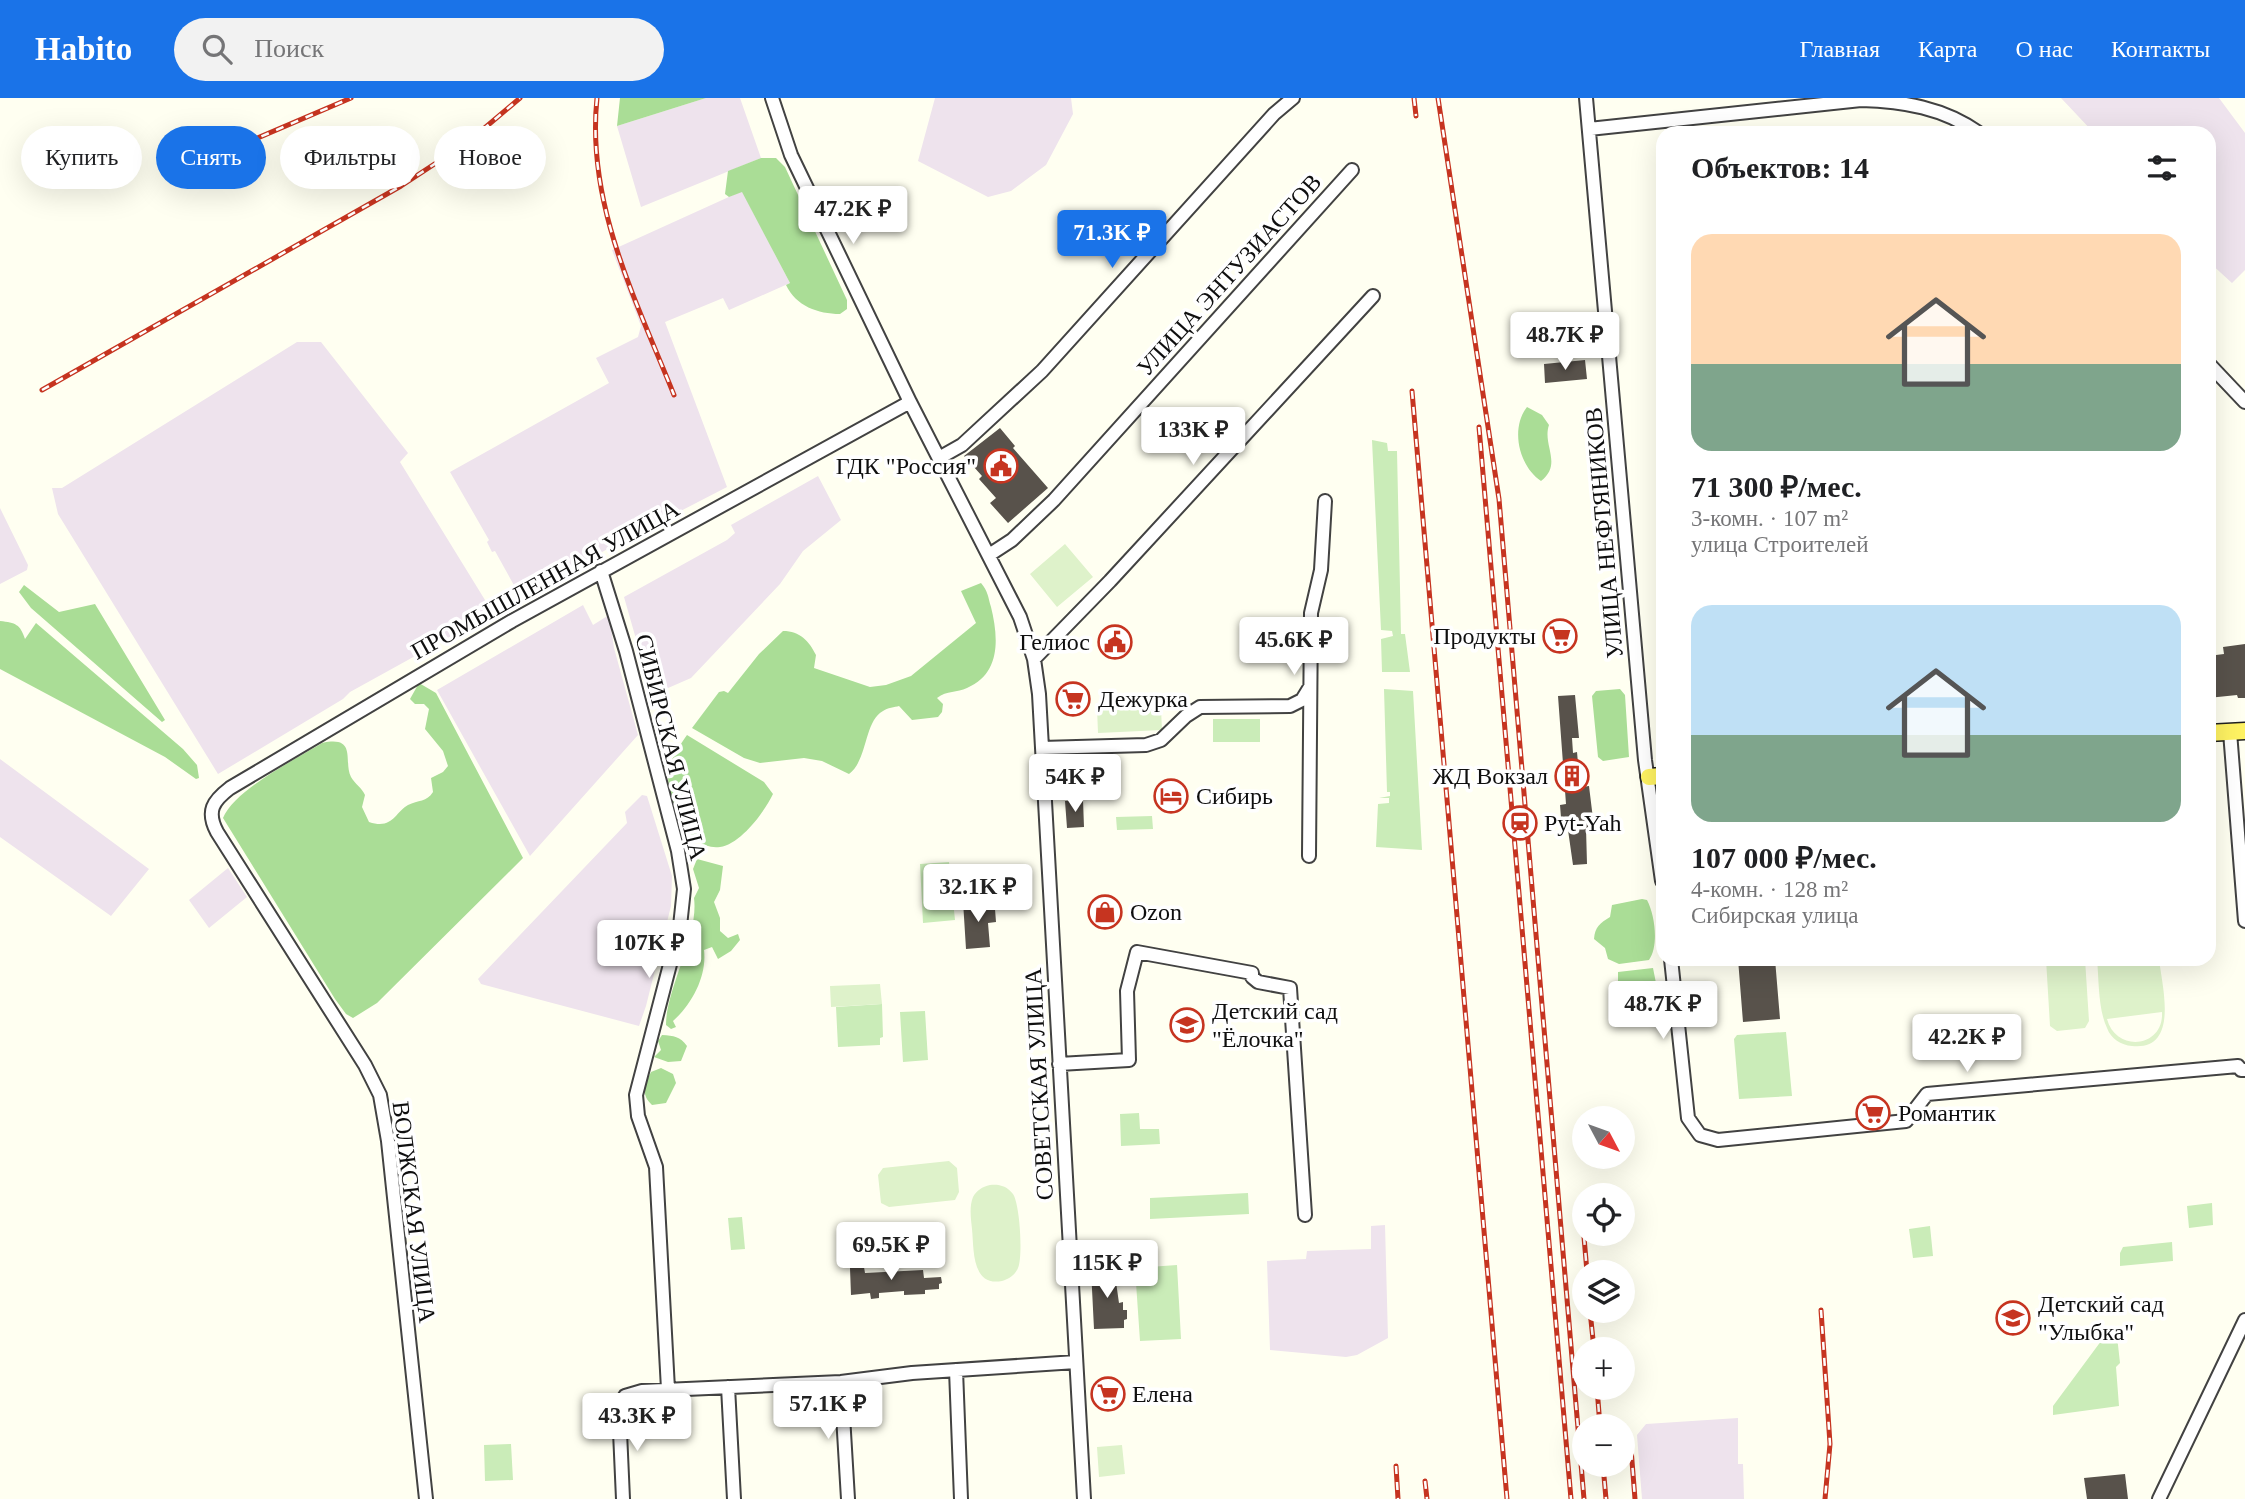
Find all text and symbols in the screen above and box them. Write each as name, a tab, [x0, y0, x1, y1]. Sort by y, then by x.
search box	[174, 18, 664, 81]
icon: search	[198, 30, 236, 68]
text: Habito	[35, 31, 132, 67]
text: Поиск	[254, 34, 324, 63]
text: Главная	[1799, 36, 1880, 62]
text: Карта	[1918, 36, 1977, 62]
text: О нас	[2015, 36, 2073, 62]
text: Контакты	[2111, 36, 2210, 62]
chip: Купить	[21, 126, 142, 189]
chip: Снять	[156, 126, 266, 189]
chip: Фильтры	[280, 126, 420, 189]
chip: Новое	[434, 126, 546, 189]
icon: filters	[2143, 149, 2181, 187]
text: Объектов: 14	[1691, 151, 1869, 184]
street label: УЛИЦА ЭНТУЗИАСТОВ	[1132, 169, 1326, 381]
pin: 47.2K ₽	[788, 186, 918, 246]
text: 47.2K ₽	[814, 196, 892, 221]
pin: 71.3K ₽	[1047, 211, 1177, 270]
text: 71.3K ₽	[1073, 220, 1151, 245]
icon: home	[1873, 279, 1999, 405]
pin: 48.7K ₽	[1500, 313, 1630, 372]
text: 48.7K ₽	[1526, 322, 1604, 347]
street label: УЛИЦА НЕФТЯНИКОВ	[1580, 406, 1628, 660]
pin: 133K ₽	[1136, 408, 1250, 467]
text: 133K ₽	[1157, 417, 1229, 442]
public building icon: ГДК "Россия"	[982, 447, 1020, 485]
place label: ГДК "Россия"	[836, 453, 976, 479]
text: 71 300 ₽/мес.	[1691, 470, 1862, 503]
street label: ПРОМЫШЛЕННАЯ УЛИЦА	[407, 495, 684, 665]
text: 3-комн. · 107 m²	[1691, 506, 1848, 531]
text: улица Строителей	[1691, 532, 1868, 557]
supermarket icon: Продукты	[1541, 617, 1579, 655]
pin: 45.6K ₽	[1229, 618, 1359, 677]
public building icon: Гелиос	[1096, 623, 1134, 661]
place label: Продукты	[1433, 623, 1536, 649]
text: 45.6K ₽	[1255, 627, 1333, 652]
place label: Гелиос	[1019, 629, 1090, 655]
street label: СИБИРСКАЯ УЛИЦА	[630, 631, 712, 863]
icon: home	[1873, 650, 1999, 776]
supermarket icon: Дежурка	[1054, 680, 1092, 718]
place label: Дежурка	[1098, 686, 1188, 712]
pin: 54K ₽	[1026, 754, 1124, 814]
building icon: ЖД Вокзал	[1553, 757, 1591, 795]
place label: ЖД Вокзал	[1432, 763, 1548, 789]
text: 54K ₽	[1045, 764, 1105, 789]
hotel icon: Сибирь	[1152, 777, 1190, 815]
place label: Сибирь	[1196, 783, 1273, 809]
station icon: Pyt-Yah	[1501, 804, 1539, 842]
place label: Pyt-Yah	[1544, 810, 1622, 836]
text: 107 000 ₽/мес.	[1691, 841, 1877, 874]
pin: 32.1K ₽	[913, 864, 1043, 924]
text: 32.1K ₽	[939, 874, 1017, 899]
text: 4-комн. · 128 m²	[1691, 877, 1848, 902]
shop icon: Ozon	[1086, 893, 1124, 931]
place label: Ozon	[1130, 899, 1182, 925]
text: Сибирская улица	[1691, 903, 1859, 928]
pin: 107K ₽	[592, 920, 706, 980]
text: 107K ₽	[613, 930, 685, 955]
street label: СОВЕТСКАЯ УЛИЦА	[1020, 967, 1058, 1201]
pin: 48.7K ₽	[1598, 982, 1728, 1041]
text: 48.7K ₽	[1624, 991, 1702, 1016]
place label: Детский сад "Ёлочка"	[1212, 998, 1338, 1052]
school or university icon: Детский сад "Ёлочка"	[1168, 1006, 1206, 1044]
pin: 42.2K ₽	[1902, 1014, 2032, 1074]
text: 42.2K ₽	[1928, 1024, 2006, 1049]
supermarket icon: Романтик	[1854, 1094, 1892, 1132]
street label: ВОЛЖСКАЯ УЛИЦА	[387, 1100, 441, 1325]
place label: Романтик	[1898, 1100, 1996, 1126]
north arrow	[1572, 1106, 1634, 1169]
map controls	[1572, 1106, 1635, 1477]
button: locate	[1572, 1183, 1635, 1246]
pin: 69.5K ₽	[826, 1222, 956, 1282]
text: 69.5K ₽	[852, 1232, 930, 1257]
pin: 115K ₽	[1050, 1240, 1164, 1300]
text: 115K ₽	[1072, 1250, 1142, 1275]
button: layers	[1572, 1260, 1635, 1323]
place label: Детский сад "Улыбка"	[2038, 1291, 2164, 1345]
school or university icon: Детский сад "Улыбка"	[1994, 1299, 2032, 1337]
button: +	[1572, 1337, 1635, 1400]
supermarket icon: Елена	[1089, 1375, 1127, 1413]
place label: Елена	[1132, 1381, 1193, 1407]
pin: 57.1K ₽	[763, 1382, 893, 1441]
text: 57.1K ₽	[789, 1391, 867, 1416]
pin: 43.3K ₽	[572, 1394, 702, 1453]
text: 43.3K ₽	[598, 1403, 676, 1428]
button: −	[1572, 1414, 1635, 1477]

